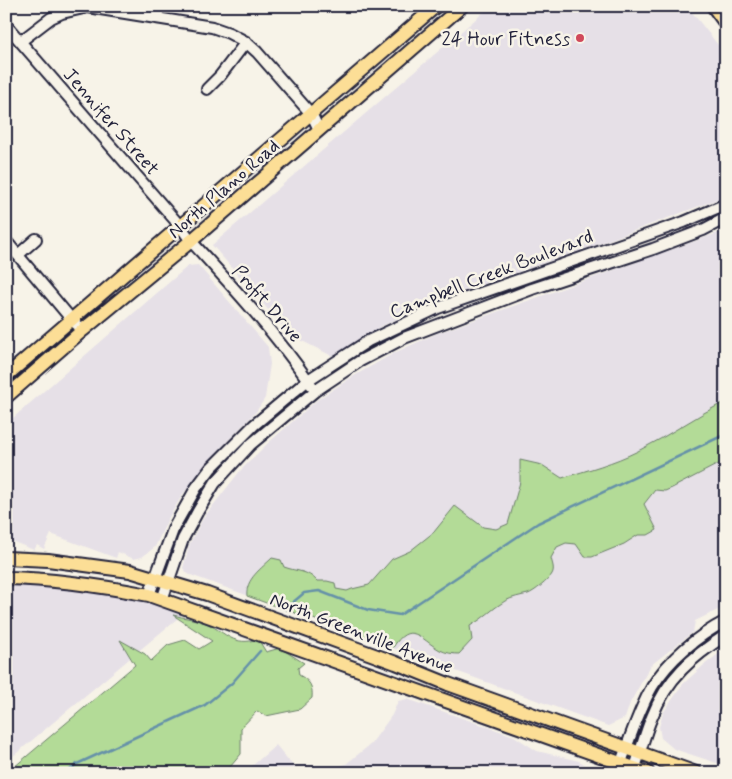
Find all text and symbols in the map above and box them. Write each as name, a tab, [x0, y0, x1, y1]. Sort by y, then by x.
place label: 24 Hour Fitness	[441, 27, 571, 52]
marker: 24 Hour Fitness	[574, 32, 586, 44]
street label: Jennifer Street	[57, 63, 165, 181]
street label: North Plano Road	[163, 134, 285, 244]
street label: Campbell Creek Boulevard	[386, 224, 597, 325]
street label: Profit Drive	[226, 260, 307, 348]
street label: North Greenville Avenue	[266, 587, 457, 680]

